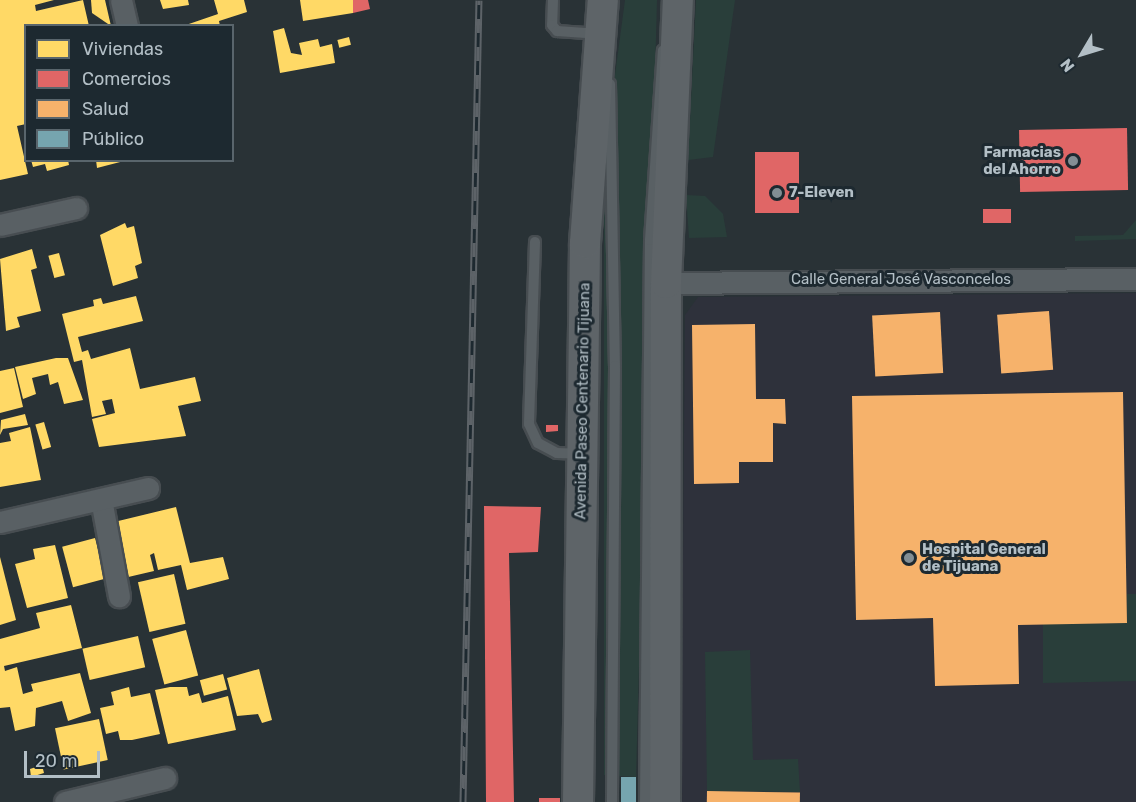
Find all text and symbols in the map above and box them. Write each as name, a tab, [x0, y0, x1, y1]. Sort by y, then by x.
legend	[24, 24, 234, 162]
north arrow	[1052, 24, 1112, 84]
text: Viviendas	[82, 38, 163, 60]
text: N	[1056, 55, 1078, 76]
text: Comercios	[82, 68, 171, 90]
text: Salud	[82, 98, 129, 120]
text: Público	[82, 128, 144, 150]
place label: Farmacias del Ahorro	[983, 143, 1061, 178]
marker: Farmacias del Ahorro	[1066, 154, 1080, 168]
place label: 7-Eleven	[789, 184, 854, 202]
marker: 7-Eleven	[770, 186, 784, 200]
street label: Calle General José Vasconcelos	[791, 271, 1011, 289]
street label: Avenida Paseo Centenario Tijuana	[572, 282, 594, 520]
place label: Hospital General de Tijuana	[922, 540, 1046, 575]
marker: Hospital General de Tijuana	[900, 549, 918, 567]
scale bar	[27, 739, 104, 777]
text: 20 m	[35, 750, 77, 772]

